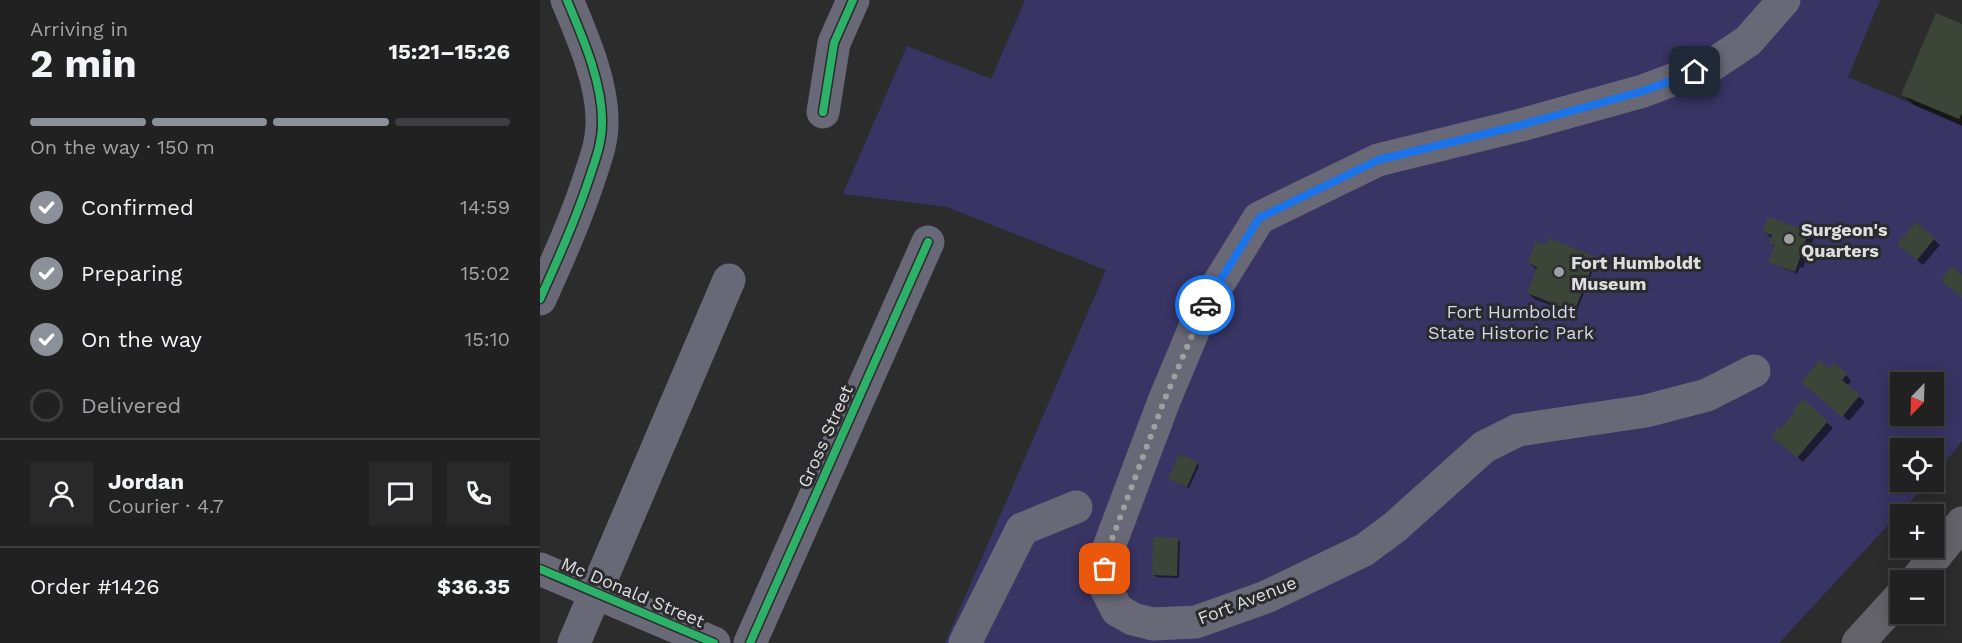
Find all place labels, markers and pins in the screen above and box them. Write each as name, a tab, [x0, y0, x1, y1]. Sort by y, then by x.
pin	[1669, 46, 1720, 97]
place label: Surgeon's Quarters	[1801, 219, 1888, 261]
marker: Surgeon's Quarters	[1782, 232, 1796, 246]
place label: Fort Humboldt Museum	[1571, 252, 1701, 294]
marker: Fort Humboldt Museum	[1552, 265, 1566, 279]
pin	[1079, 543, 1130, 594]

